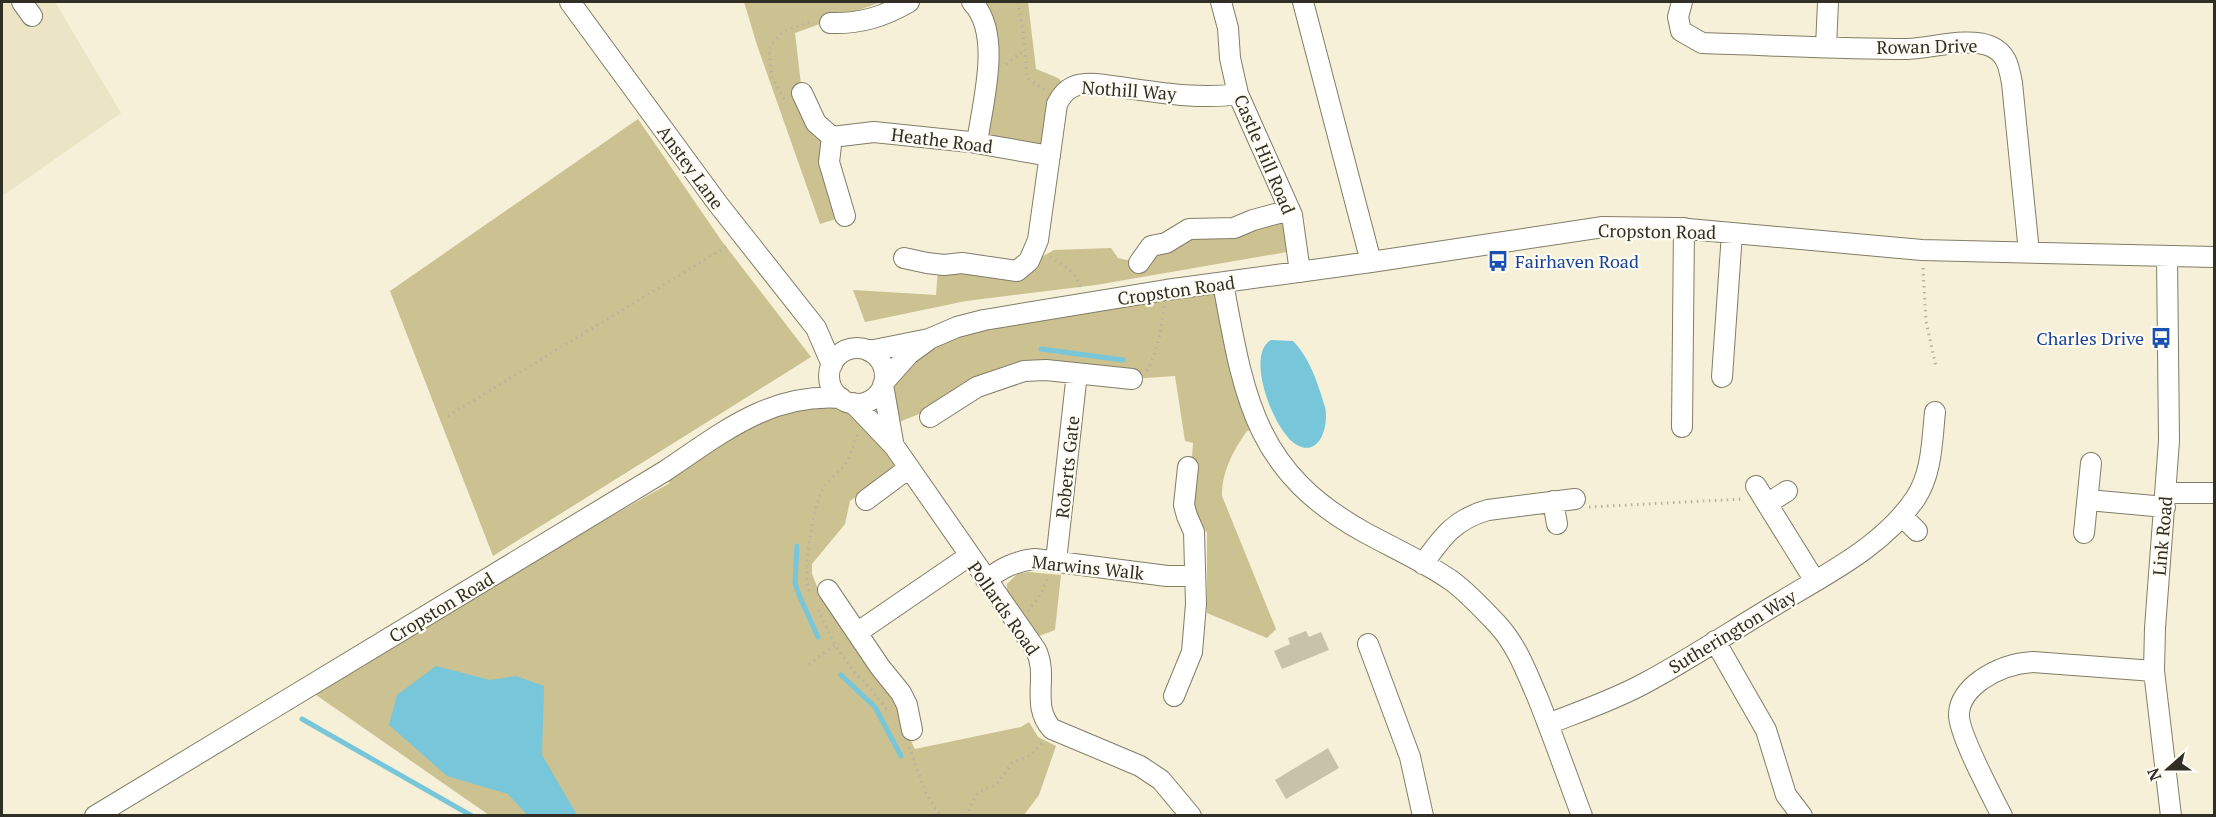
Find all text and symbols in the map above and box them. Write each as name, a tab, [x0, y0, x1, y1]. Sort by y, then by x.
street label: Rowan Drive	[1876, 33, 1978, 59]
street label: Nothill Way	[1081, 75, 1178, 105]
street label: Castle Hill Road	[1229, 90, 1301, 218]
street label: Anstey Lane	[652, 120, 730, 214]
street label: Heathe Road	[890, 122, 994, 158]
street label: Cropston Road	[1598, 218, 1716, 244]
bus stop icon: Fairhaven Road	[1486, 249, 1510, 273]
place label: Fairhaven Road	[1515, 249, 1639, 273]
street label: Cropston Road	[1116, 270, 1236, 310]
place label: Charles Drive	[2036, 326, 2144, 350]
bus stop icon: Charles Drive	[2149, 326, 2173, 350]
street label: Roberts Gate	[1050, 415, 1084, 519]
street label: Link Road	[2147, 495, 2177, 577]
street label: Marwins Walk	[1031, 549, 1146, 585]
street label: Pollards Road	[963, 556, 1045, 660]
street label: Cropston Road	[384, 566, 498, 648]
street label: Sutherington Way	[1664, 583, 1801, 678]
north arrow	[2138, 739, 2198, 799]
text: N	[2142, 765, 2166, 784]

